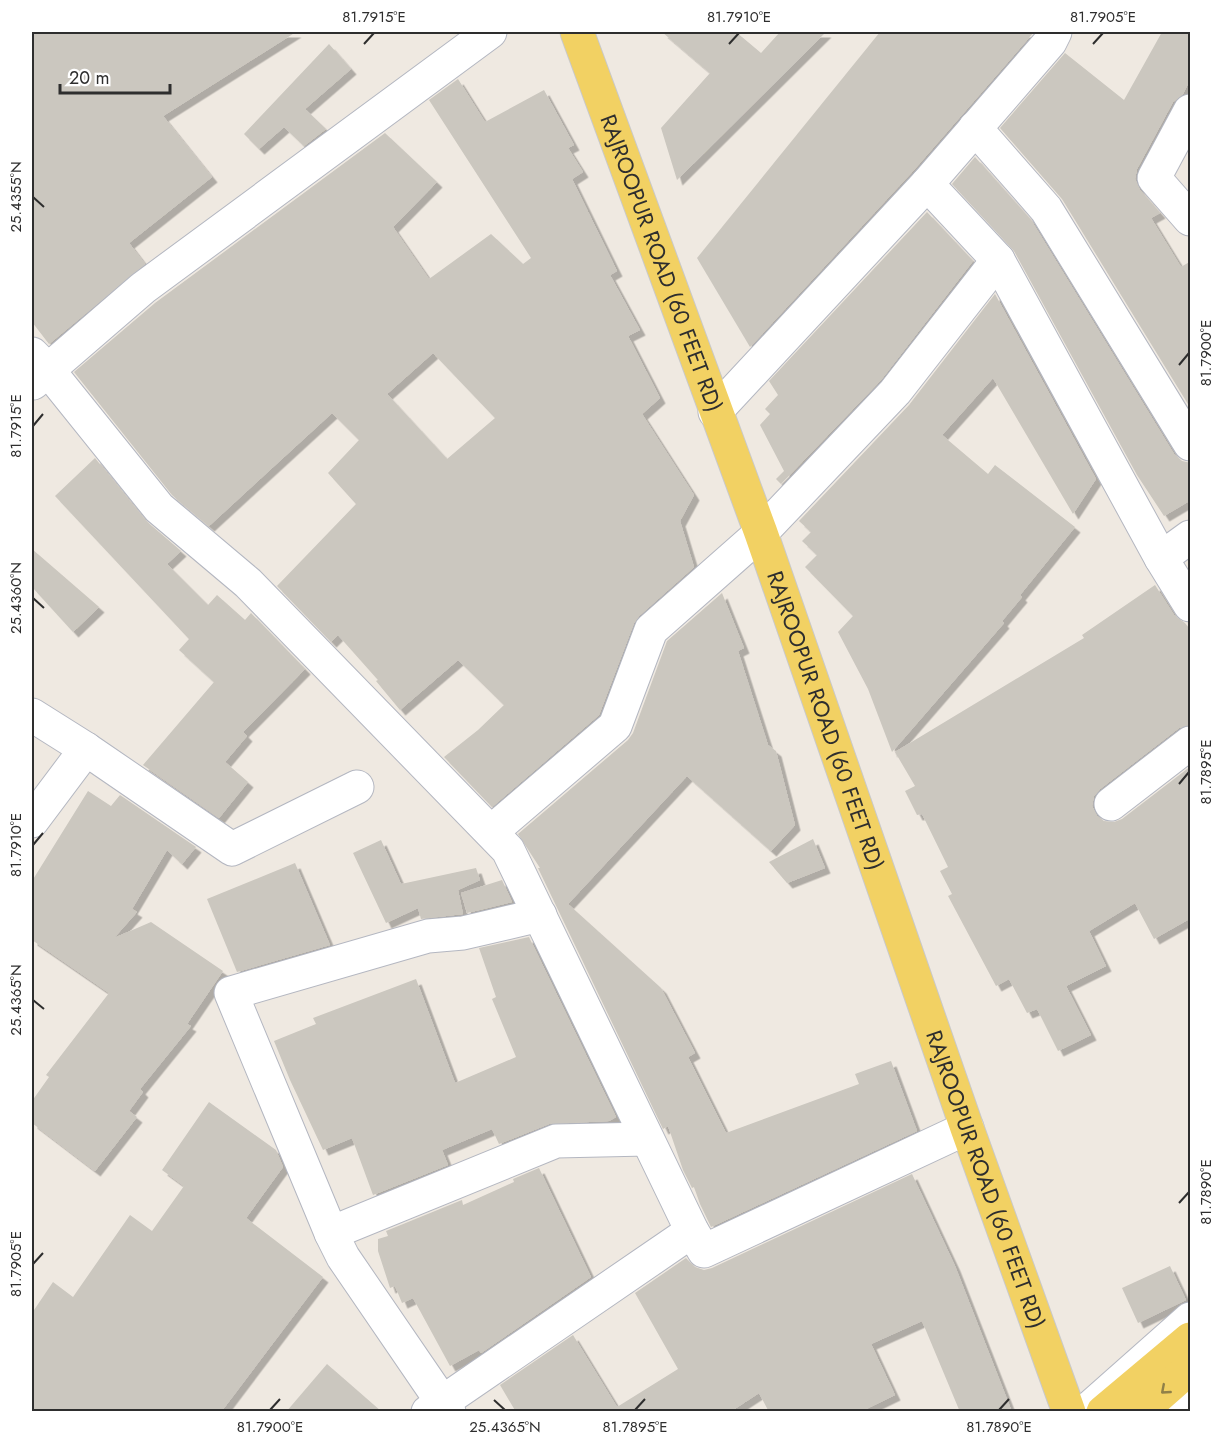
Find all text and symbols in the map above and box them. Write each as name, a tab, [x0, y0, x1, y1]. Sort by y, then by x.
text: 81.7915°E	[342, 6, 406, 28]
text: 81.7910°E	[707, 6, 771, 28]
text: 81.7905°E	[1070, 6, 1136, 28]
scale bar	[60, 57, 170, 95]
text: 20 m	[69, 65, 109, 91]
street label: RAJROOPUR ROAD (60 FEET RD)	[593, 110, 731, 416]
text: 25.4355°N	[5, 161, 27, 233]
text: 81.7900°E	[1195, 320, 1217, 386]
text: 81.7915°E	[5, 394, 27, 458]
text: 25.4360°N	[5, 562, 27, 634]
street label: RAJROOPUR ROAD (60 FEET RD)	[759, 566, 892, 874]
text: 81.7895°E	[1195, 739, 1217, 805]
text: 81.7910°E	[5, 813, 27, 877]
text: 25.4365°N	[5, 964, 27, 1036]
street label: RAJROOPUR ROAD (60 FEET RD)	[918, 1026, 1054, 1333]
text: 81.7890°E	[1195, 1159, 1217, 1225]
text: 81.7905°E	[5, 1231, 27, 1297]
one-way arrow	[1161, 1383, 1172, 1394]
text: 81.7900°E	[237, 1416, 303, 1438]
text: 25.4365°N	[469, 1416, 541, 1438]
text: 81.7895°E	[602, 1416, 668, 1438]
text: 81.7890°E	[966, 1416, 1032, 1438]

